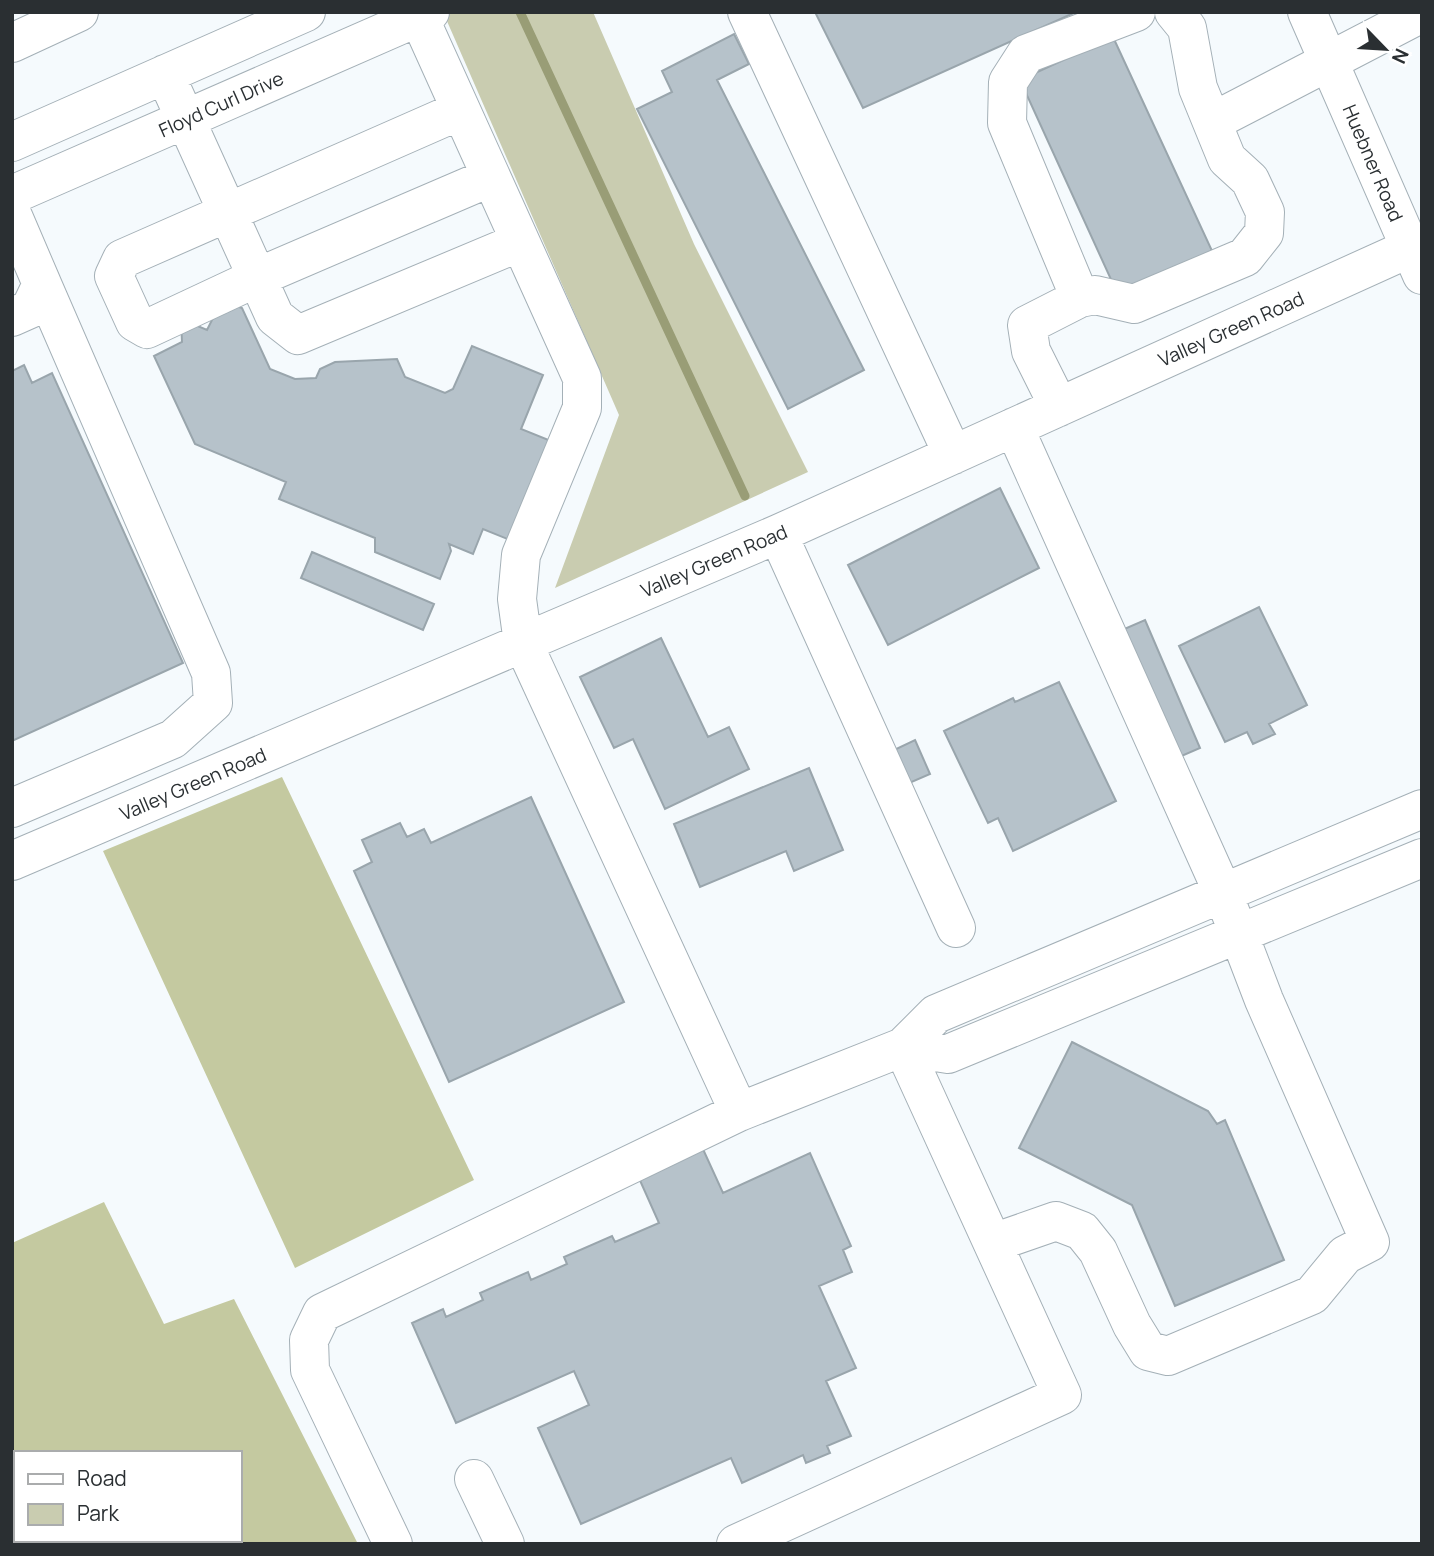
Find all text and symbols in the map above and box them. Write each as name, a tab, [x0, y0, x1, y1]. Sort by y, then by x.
north arrow	[1350, 14, 1420, 84]
text: N	[1386, 45, 1415, 68]
street label: Floyd Curl Drive	[155, 65, 287, 143]
street label: Huebner Road	[1337, 101, 1409, 225]
street label: Valley Green Road	[1154, 285, 1308, 373]
street label: Valley Green Road	[637, 518, 791, 604]
street label: Valley Green Road	[116, 741, 270, 827]
legend	[14, 1451, 242, 1542]
text: Road	[77, 1464, 127, 1492]
text: Park	[77, 1499, 119, 1527]

